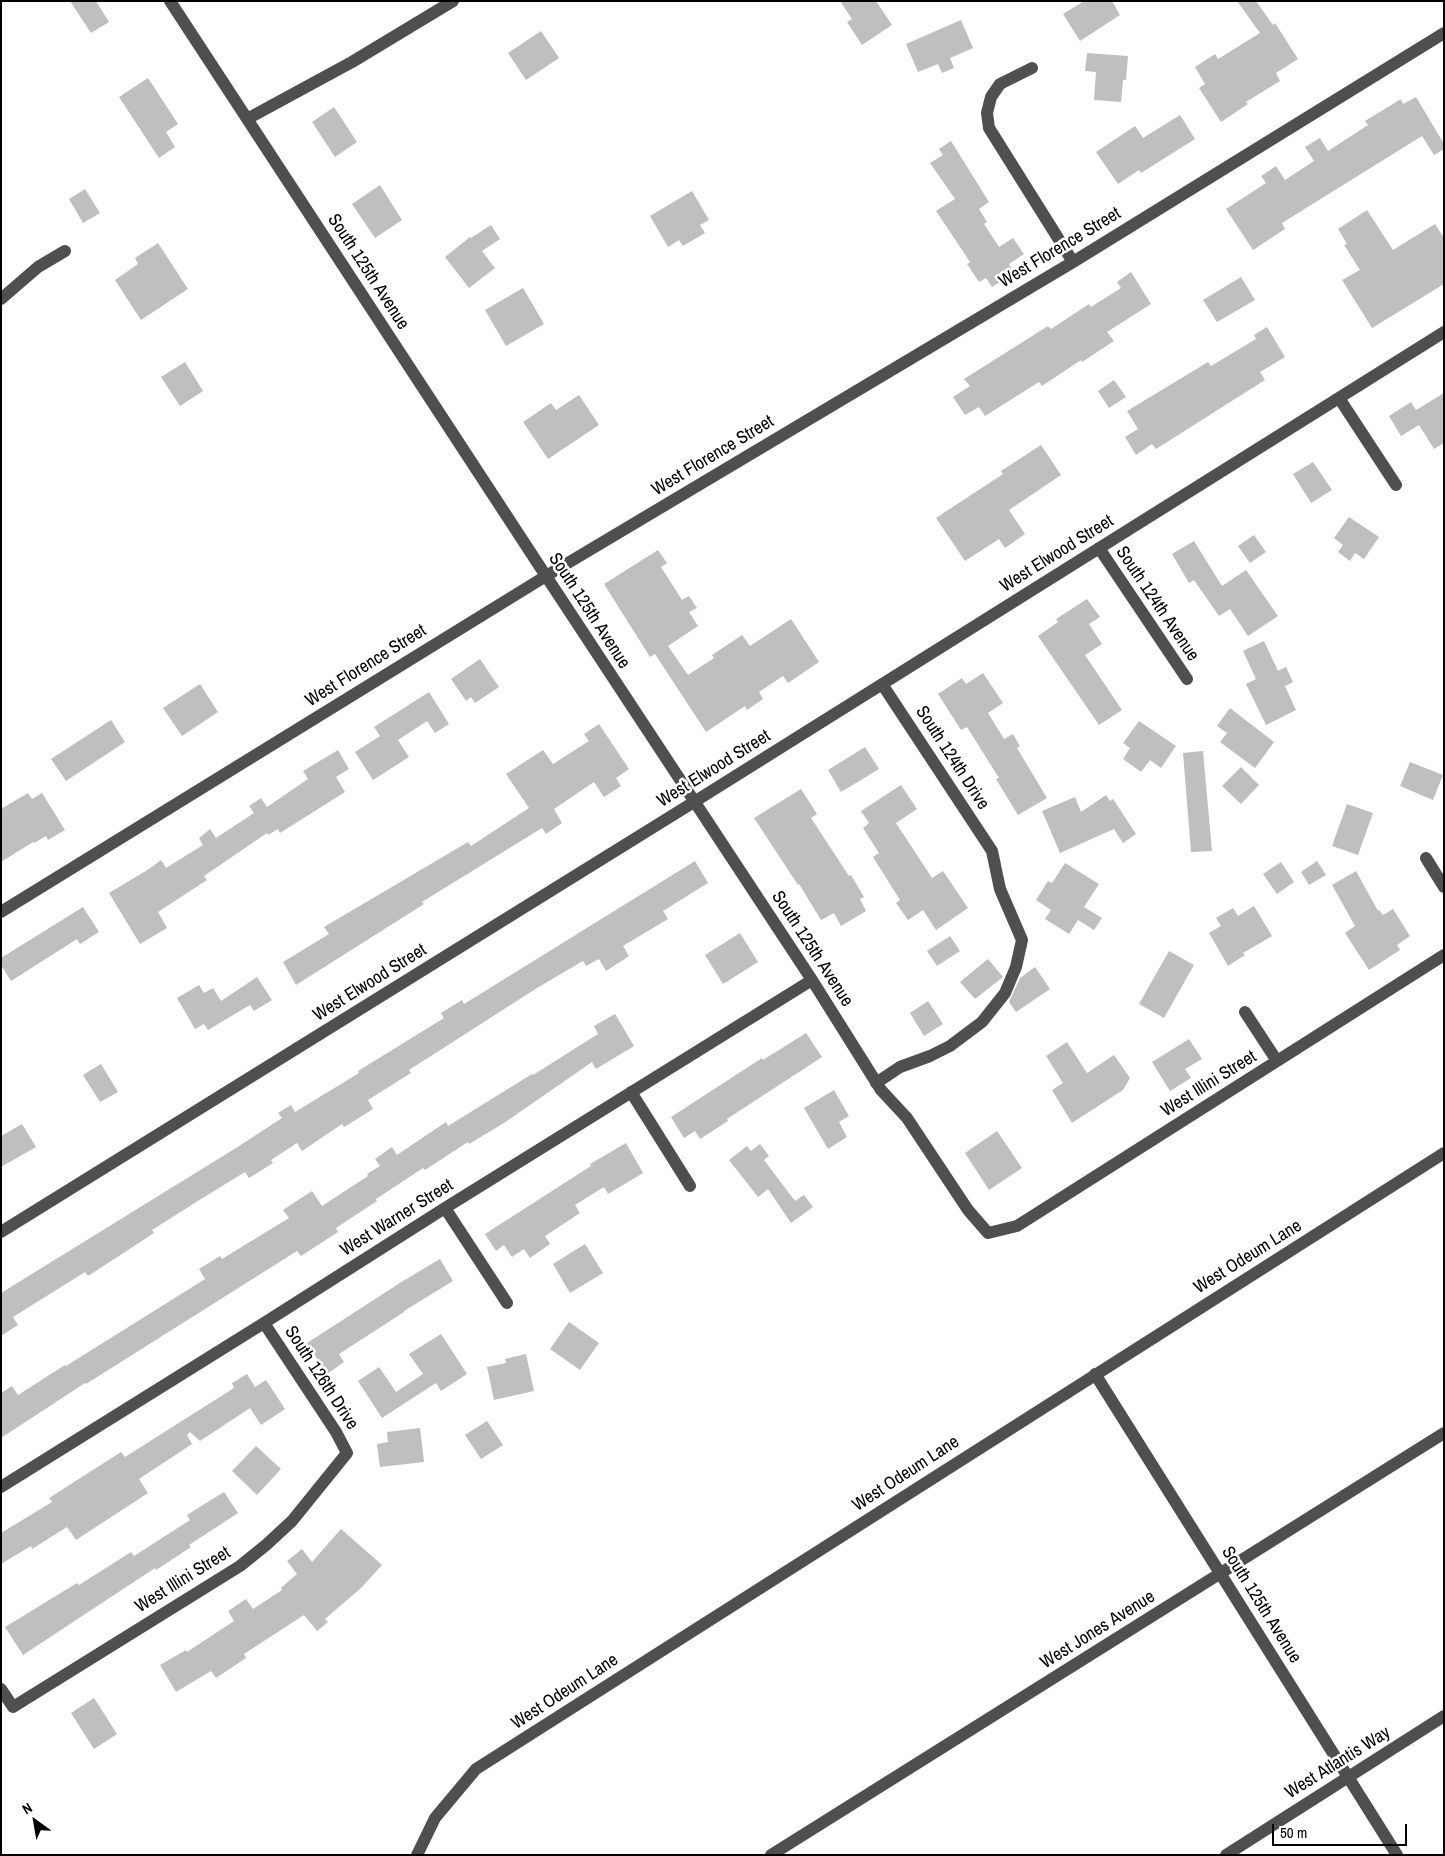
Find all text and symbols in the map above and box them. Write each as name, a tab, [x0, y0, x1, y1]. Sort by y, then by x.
street label: West Florence Street	[995, 203, 1125, 293]
street label: South 125th Avenue	[323, 210, 413, 334]
street label: West Florence Street	[648, 411, 778, 501]
street label: West Elwood Street	[996, 511, 1118, 597]
street label: South 124th Avenue	[1111, 543, 1203, 665]
street label: South 125th Avenue	[544, 549, 634, 673]
street label: West Florence Street	[302, 620, 430, 712]
street label: South 124th Drive	[911, 702, 993, 814]
street label: West Elwood Street	[653, 726, 775, 812]
street label: South 125th Avenue	[767, 887, 857, 1011]
street label: West Elwood Street	[309, 940, 431, 1026]
street label: West Illini Street	[1157, 1046, 1261, 1122]
street label: West Warner Street	[337, 1175, 457, 1261]
street label: West Odeum Lane	[1190, 1215, 1306, 1299]
street label: South 126th Drive	[280, 1322, 362, 1434]
street label: West Odeum Lane	[849, 1431, 963, 1517]
street label: West Illini Street	[131, 1542, 235, 1618]
street label: South 125th Avenue	[1216, 1543, 1306, 1667]
street label: West Jones Avenue	[1037, 1586, 1159, 1674]
street label: West Odeum Lane	[508, 1649, 622, 1735]
street label: West Atlantis Way	[1281, 1722, 1395, 1804]
north arrow	[10, 1796, 60, 1846]
text: N	[19, 1798, 35, 1818]
scale bar	[1275, 1814, 1410, 1846]
text: 50 m	[1280, 1822, 1307, 1843]

